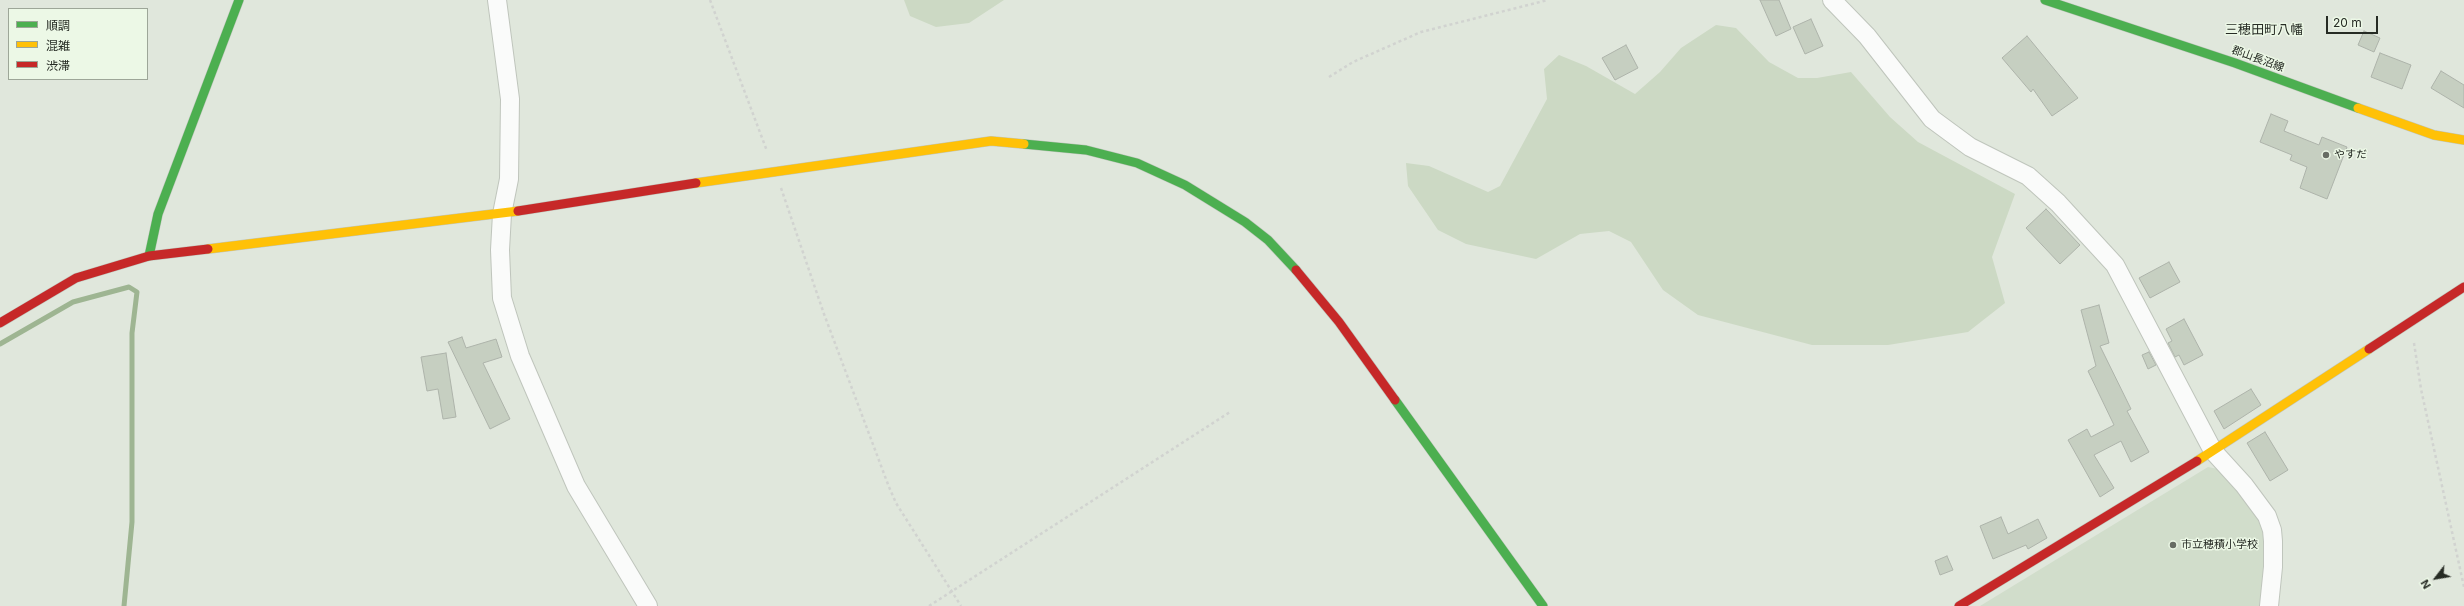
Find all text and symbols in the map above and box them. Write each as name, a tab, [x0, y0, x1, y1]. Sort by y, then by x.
legend	[8, 8, 148, 80]
scale bar	[2328, 8, 2380, 34]
text: 20 m	[2333, 15, 2362, 30]
text: 順調	[46, 18, 70, 33]
district label: 三穂田町八幡	[2225, 22, 2303, 38]
text: 混雑	[46, 38, 70, 53]
street label: 郡山長沼線	[2230, 43, 2286, 75]
text: 渋滞	[46, 58, 70, 73]
place label: やすだ	[2334, 148, 2367, 162]
marker: やすだ	[2321, 150, 2331, 160]
place label: 市立穂積小学校	[2181, 538, 2258, 552]
marker: 市立穂積小学校	[2168, 540, 2178, 550]
north arrow	[2416, 558, 2456, 598]
text: N	[2418, 577, 2434, 591]

